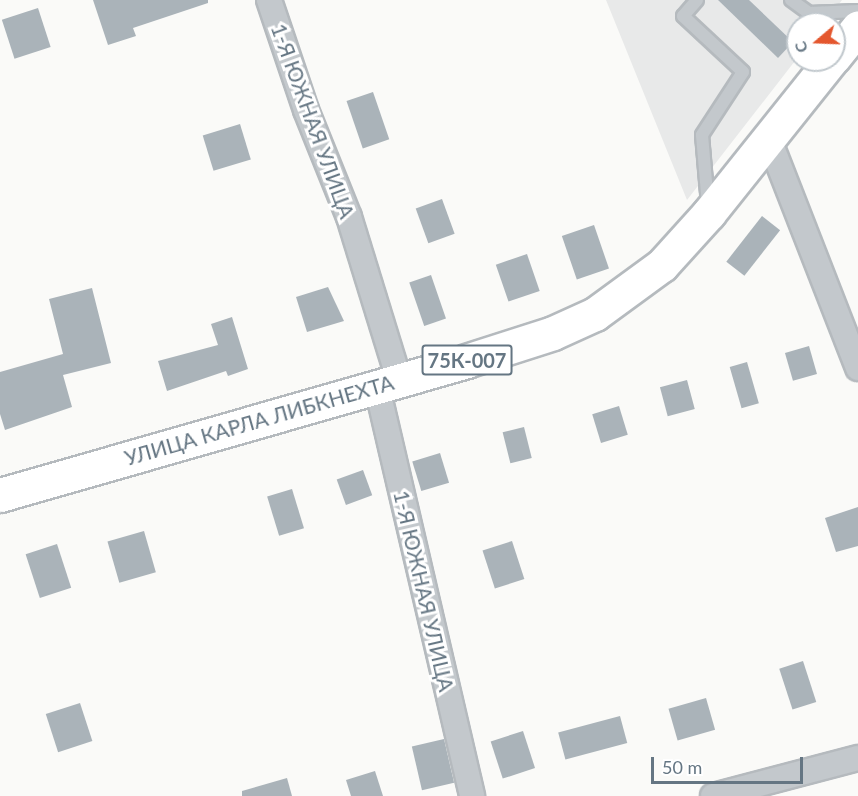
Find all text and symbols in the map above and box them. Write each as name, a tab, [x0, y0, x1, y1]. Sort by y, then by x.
north arrow	[786, 12, 846, 72]
street label: 1-Я ЮЖНАЯ УЛИЦА	[266, 20, 360, 222]
text: С	[790, 39, 811, 55]
road number: 75К-007	[420, 343, 514, 377]
street label: УЛИЦА КАРЛА ЛИБКНЕХТА	[122, 369, 396, 471]
street label: 1-Я ЮЖНАЯ УЛИЦА	[389, 488, 459, 694]
scale bar	[654, 745, 806, 783]
text: 50 m	[662, 756, 702, 778]

